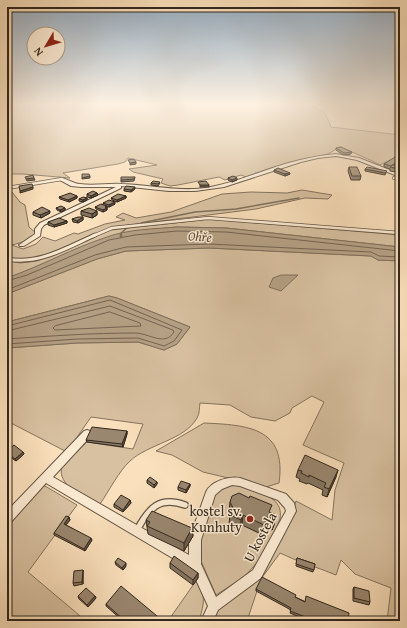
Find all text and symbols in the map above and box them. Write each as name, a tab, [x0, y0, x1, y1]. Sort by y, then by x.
north arrow	[26, 26, 66, 66]
text: N	[29, 44, 47, 60]
water label: Ohře	[187, 226, 213, 247]
place label: kostel sv. Kunhuty	[189, 501, 242, 537]
street label: U kostela	[239, 508, 282, 565]
marker: kostel sv. Kunhuty	[245, 514, 255, 524]

